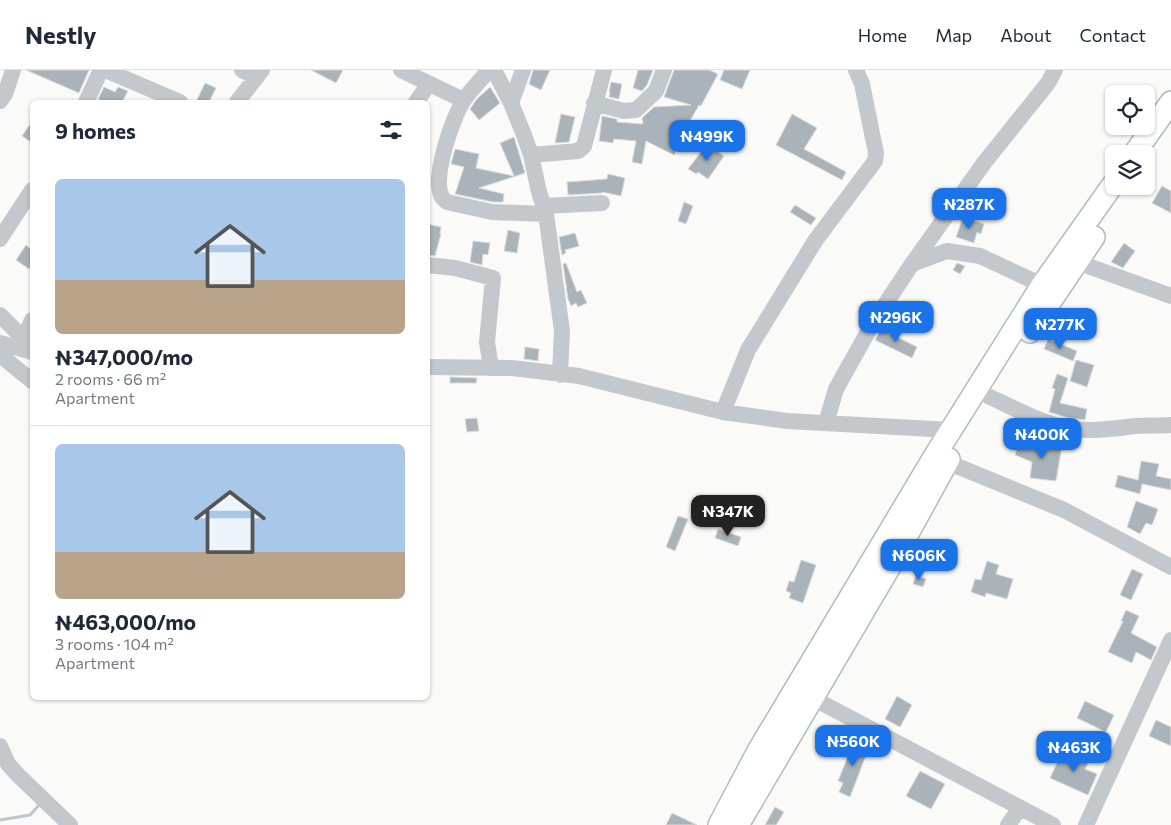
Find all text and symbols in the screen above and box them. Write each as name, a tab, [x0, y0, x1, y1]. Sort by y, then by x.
text: Nestly	[25, 20, 97, 49]
text: Home	[858, 24, 907, 46]
text: Map	[935, 24, 972, 46]
text: About	[1000, 24, 1052, 46]
text: Contact	[1080, 24, 1146, 46]
map controls	[1105, 85, 1155, 195]
button: locate	[1105, 85, 1155, 135]
icon: filters	[377, 116, 405, 144]
text: 9 homes	[55, 118, 136, 143]
pin: ₦499K	[672, 119, 742, 162]
text: ₦499K	[680, 126, 734, 145]
button: layers	[1105, 145, 1155, 195]
pin: ₦287K	[934, 188, 1004, 230]
text: ₦287K	[943, 194, 995, 213]
icon: home	[185, 211, 275, 301]
pin: ₦296K	[861, 300, 931, 343]
text: ₦296K	[870, 307, 922, 326]
pin: ₦277K	[1025, 308, 1095, 350]
text: ₦277K	[1035, 314, 1085, 333]
text: ₦347,000/mo	[55, 344, 193, 369]
text: 2 rooms · 66 m²	[55, 369, 166, 388]
text: Apartment	[55, 388, 135, 407]
pin: ₦400K	[1007, 418, 1077, 460]
text: ₦400K	[1014, 424, 1070, 443]
icon: home	[185, 477, 275, 567]
pin: ₦347K	[693, 494, 763, 537]
text: ₦347K	[702, 501, 754, 520]
pin: ₦606K	[884, 538, 954, 581]
text: ₦606K	[892, 545, 946, 564]
text: ₦463,000/mo	[55, 609, 196, 634]
text: 3 rooms · 104 m²	[55, 634, 174, 653]
text: Apartment	[55, 653, 135, 672]
pin: ₦560K	[818, 724, 888, 767]
pin: ₦463K	[1039, 730, 1109, 773]
text: ₦560K	[826, 731, 880, 750]
text: ₦463K	[1047, 737, 1101, 756]

